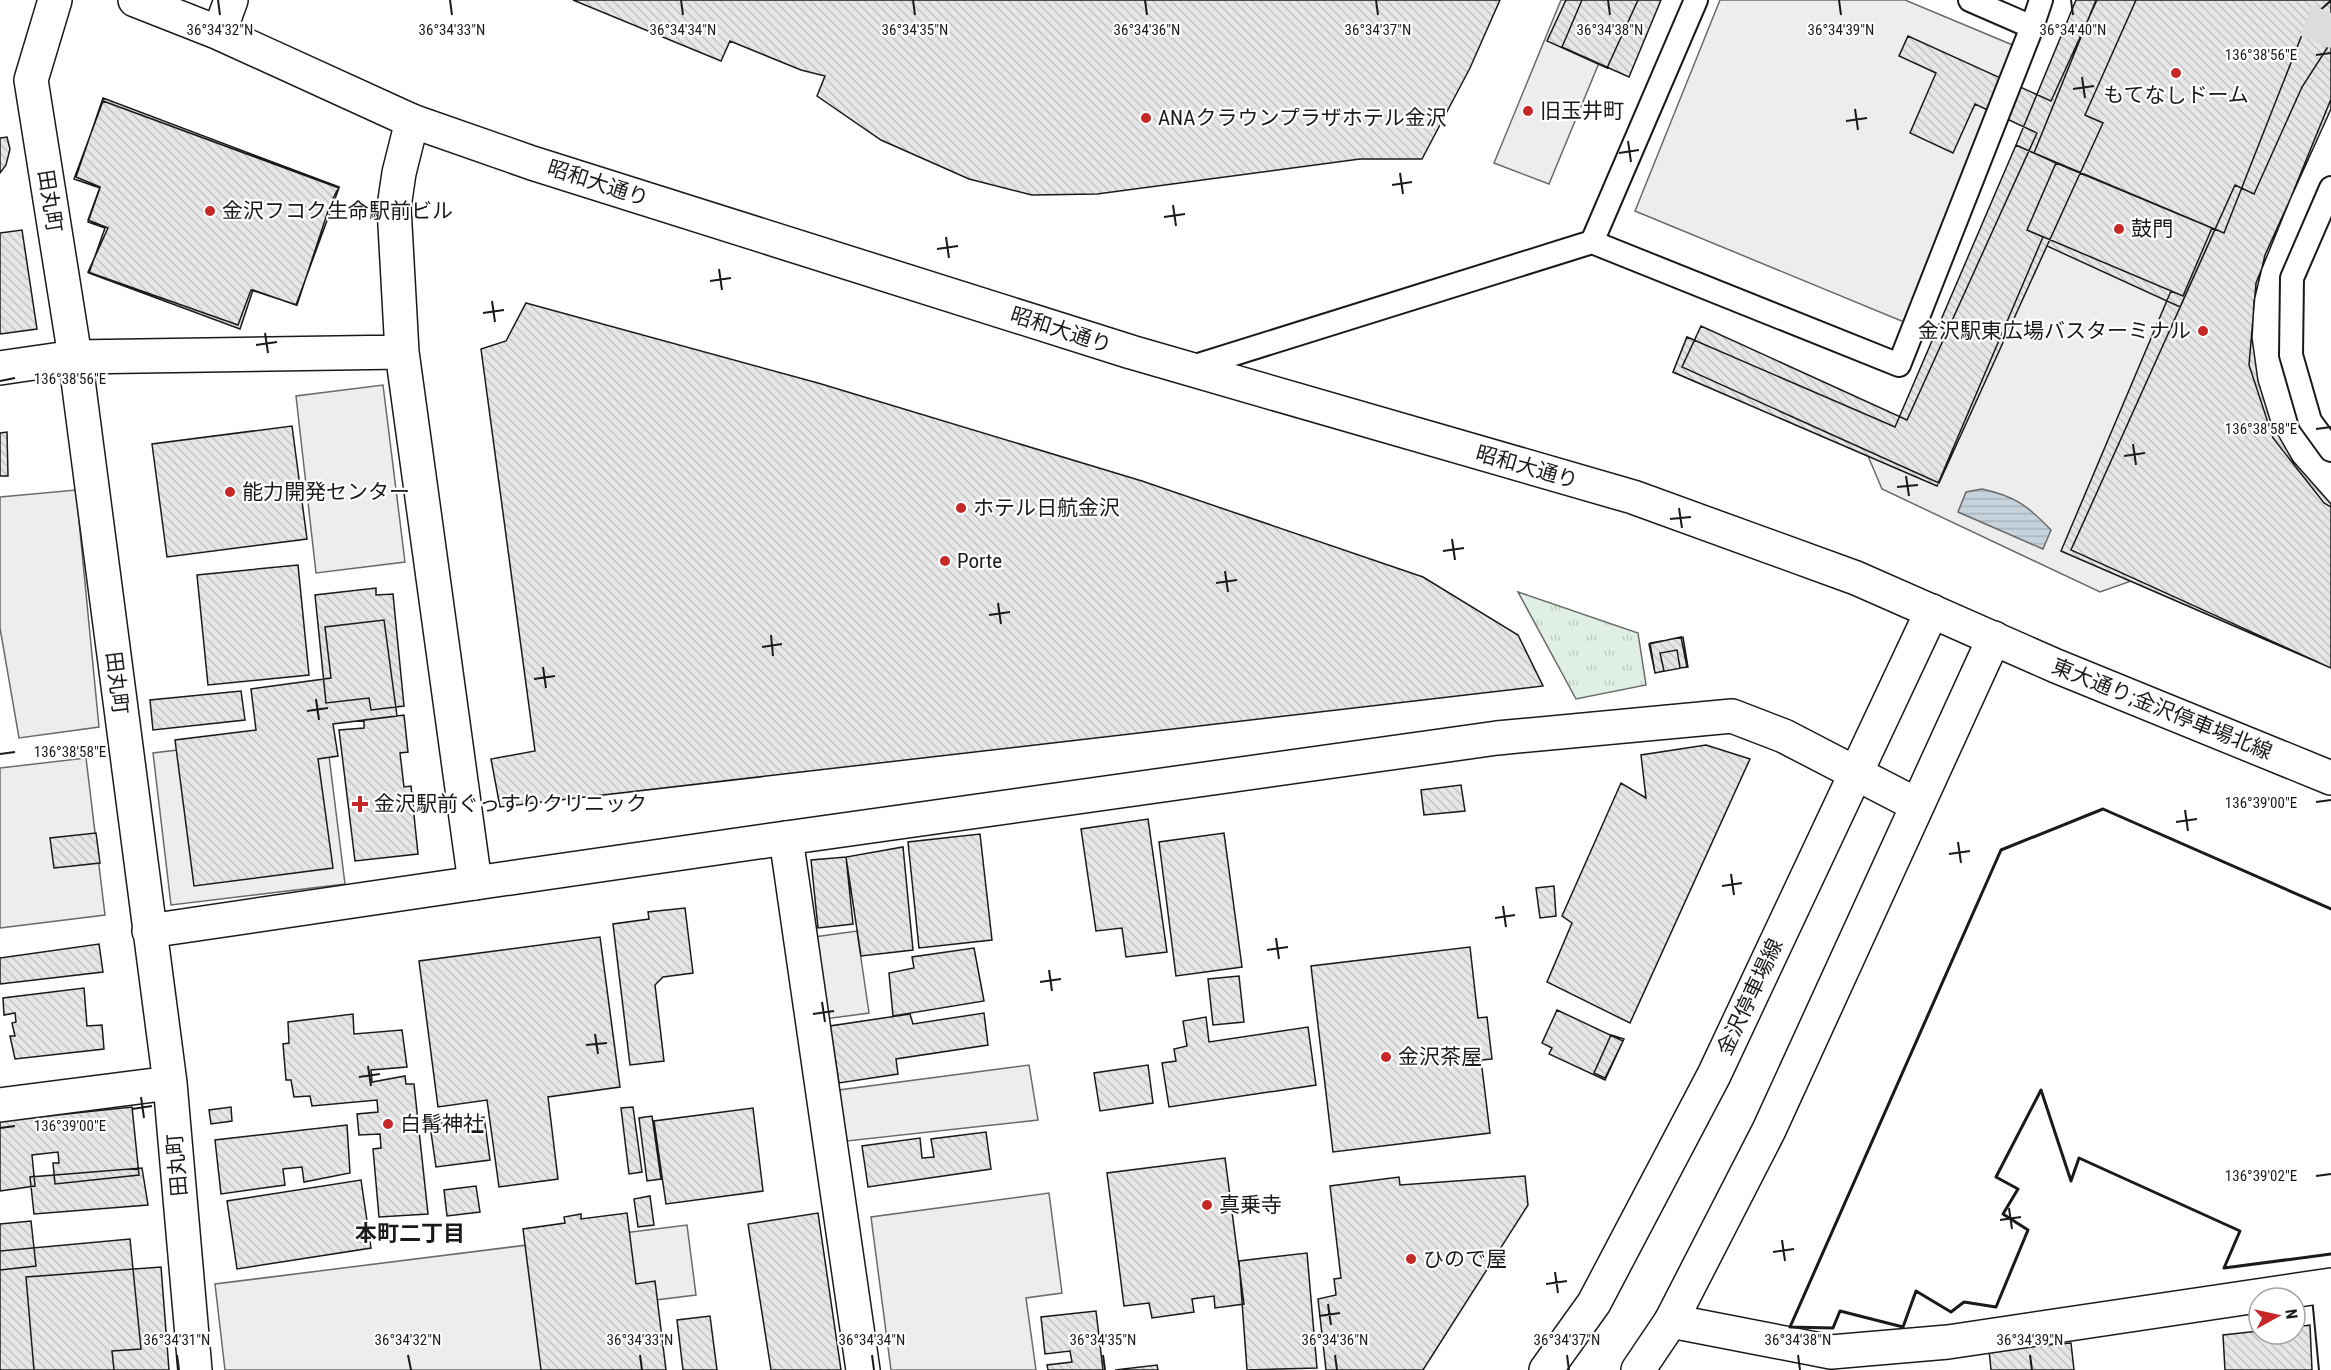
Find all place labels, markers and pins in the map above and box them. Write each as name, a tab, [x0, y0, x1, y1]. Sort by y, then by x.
marker: もてなしドーム	[2169, 66, 2183, 80]
place label: もてなしドーム	[2103, 83, 2249, 107]
place label: 旧玉井町	[1540, 99, 1624, 123]
marker: 旧玉井町	[1521, 104, 1535, 118]
place label: ANAクラウンプラザホテル金沢	[1158, 106, 1447, 130]
marker: ANAクラウンプラザホテル金沢	[1139, 111, 1153, 125]
place label: 金沢フコク生命駅前ビル	[222, 199, 453, 223]
marker: 金沢フコク生命駅前ビル	[203, 204, 217, 218]
place label: 鼓門	[2131, 217, 2173, 241]
marker: 鼓門	[2112, 222, 2126, 236]
place label: 金沢駅東広場バスターミナル	[1918, 319, 2191, 343]
marker: 金沢駅東広場バスターミナル	[2196, 324, 2210, 338]
place label: 能力開発センター	[242, 480, 410, 504]
marker: 能力開発センター	[223, 485, 237, 499]
place label: ホテル日航金沢	[973, 496, 1120, 520]
marker: ホテル日航金沢	[954, 501, 968, 515]
place label: Porte	[957, 549, 1002, 573]
marker: Porte	[938, 554, 952, 568]
place label: 金沢駅前ぐっすりクリニック	[374, 792, 647, 816]
marker: 金沢駅前ぐっすりクリニック	[351, 795, 369, 813]
place label: 金沢茶屋	[1398, 1045, 1482, 1069]
marker: 金沢茶屋	[1379, 1050, 1393, 1064]
place label: 白髯神社	[400, 1112, 484, 1136]
marker: 白髯神社	[381, 1117, 395, 1131]
place label: 真乗寺	[1219, 1193, 1282, 1217]
marker: 真乗寺	[1200, 1198, 1214, 1212]
place label: ひので屋	[1423, 1247, 1507, 1271]
marker: ひので屋	[1404, 1252, 1418, 1266]

